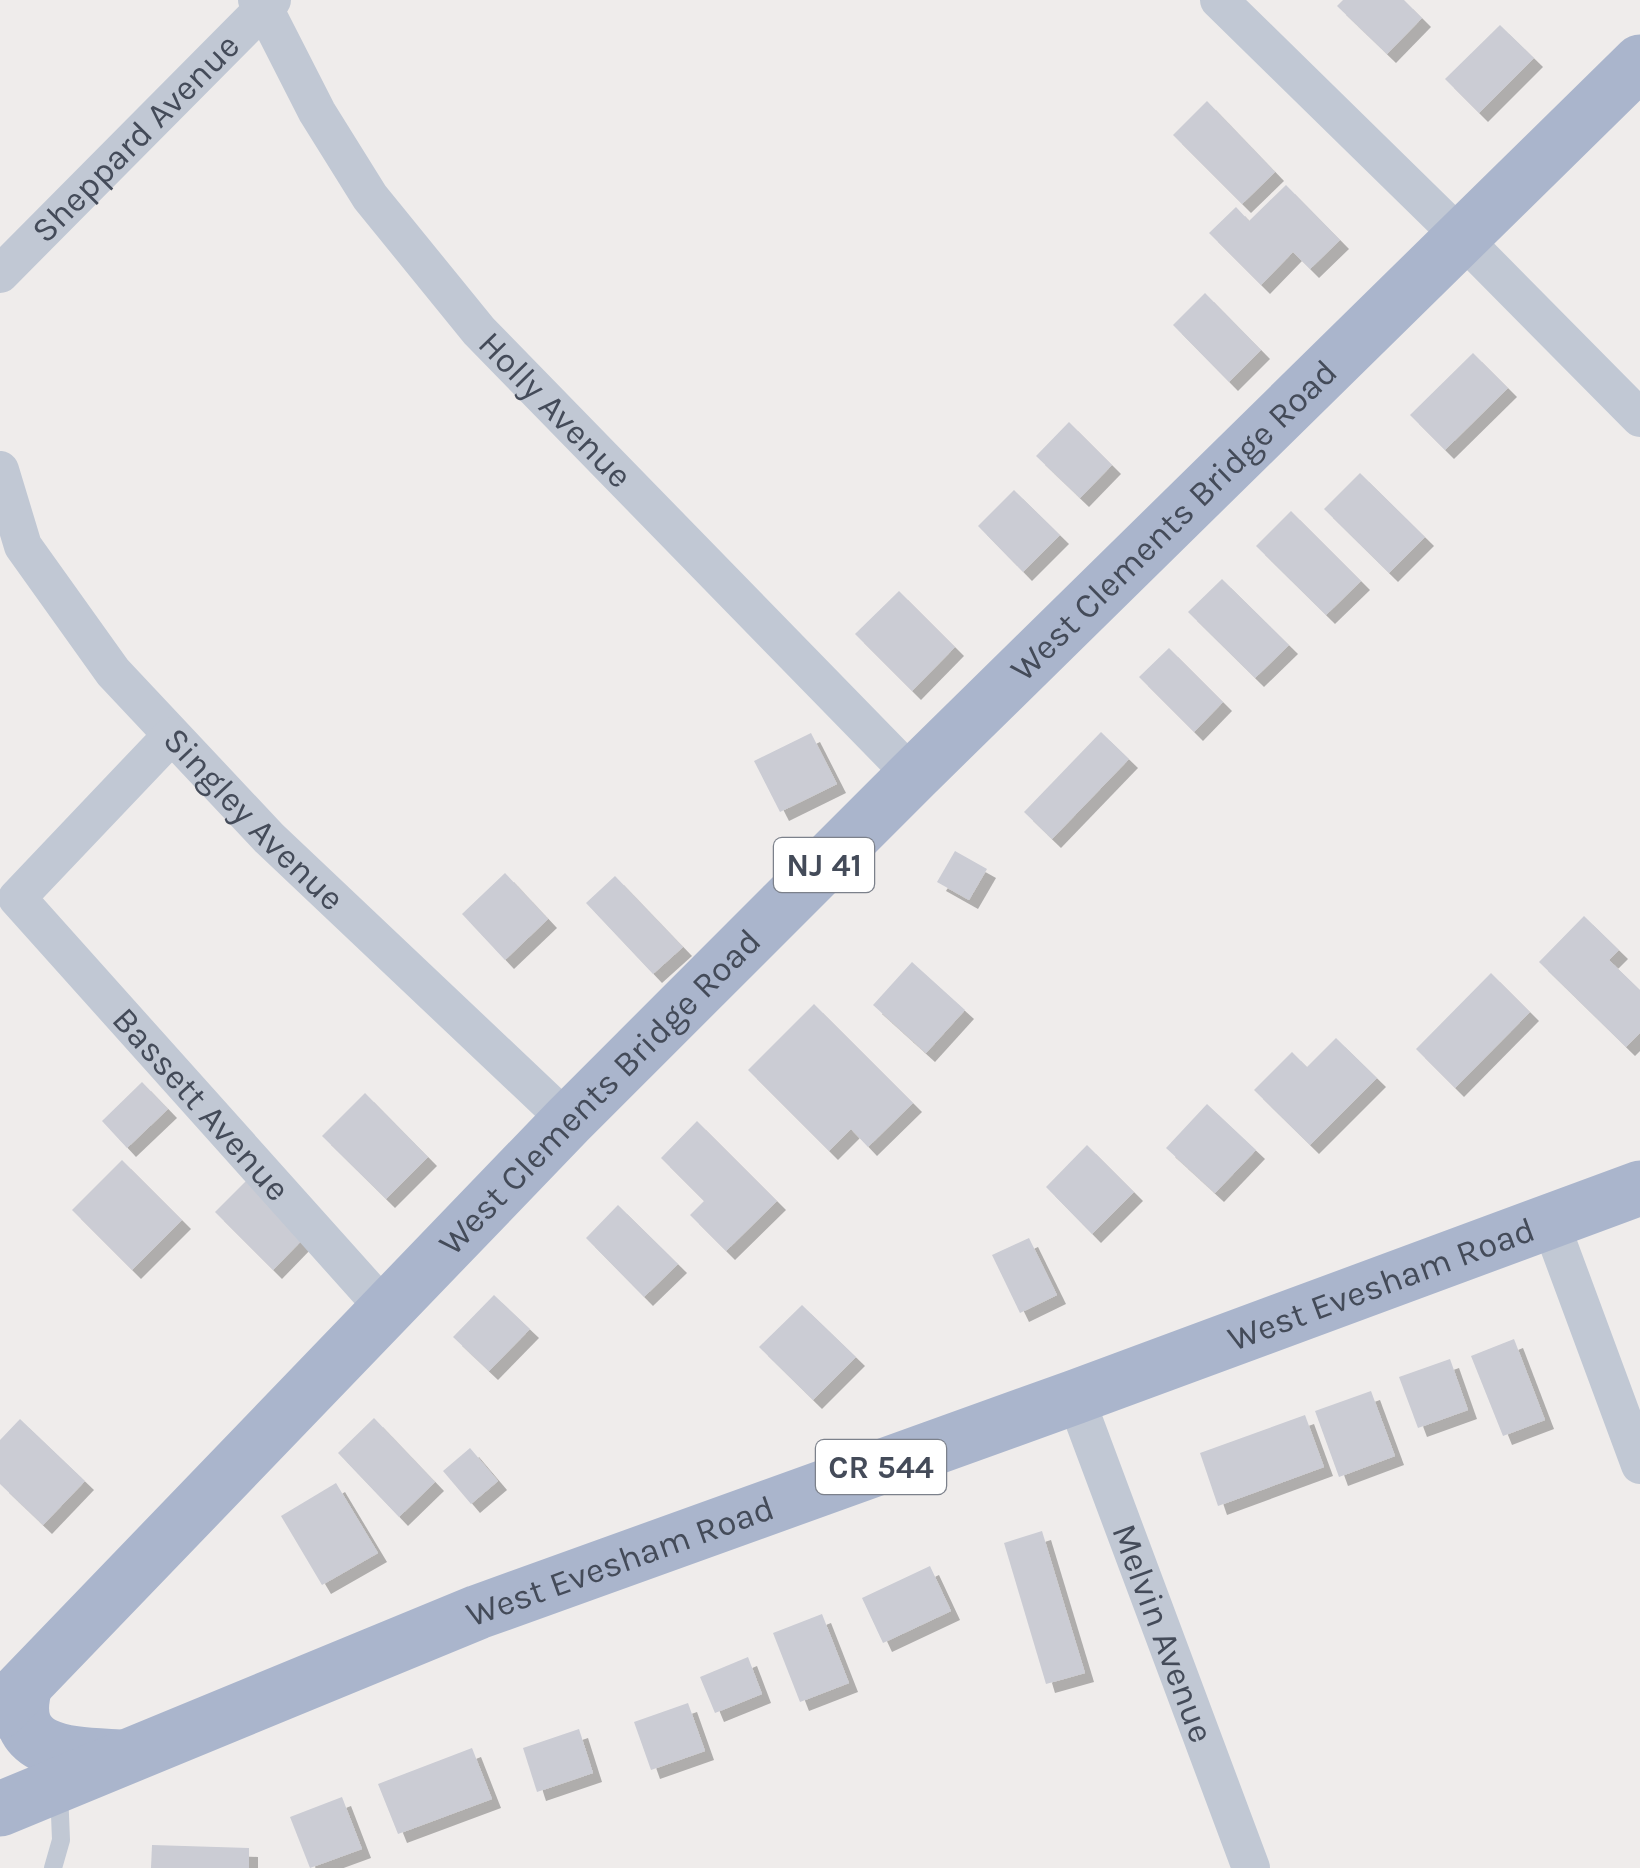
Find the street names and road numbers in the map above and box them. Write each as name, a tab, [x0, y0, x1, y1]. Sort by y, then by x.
street label: Sheppard Avenue	[23, 25, 248, 251]
street label: Holly Avenue	[470, 323, 641, 496]
street label: West Clements Bridge Road	[1002, 351, 1345, 689]
street label: Singley Avenue	[155, 719, 353, 919]
road number: NJ 41	[774, 838, 874, 892]
street label: West Clements Bridge Road	[430, 920, 769, 1263]
street label: Bassett Avenue	[104, 999, 299, 1209]
street label: West Evesham Road	[1222, 1208, 1540, 1359]
road number: CR 544	[816, 1440, 946, 1494]
street label: West Evesham Road	[461, 1487, 779, 1635]
street label: Melvin Avenue	[1104, 1518, 1223, 1748]

